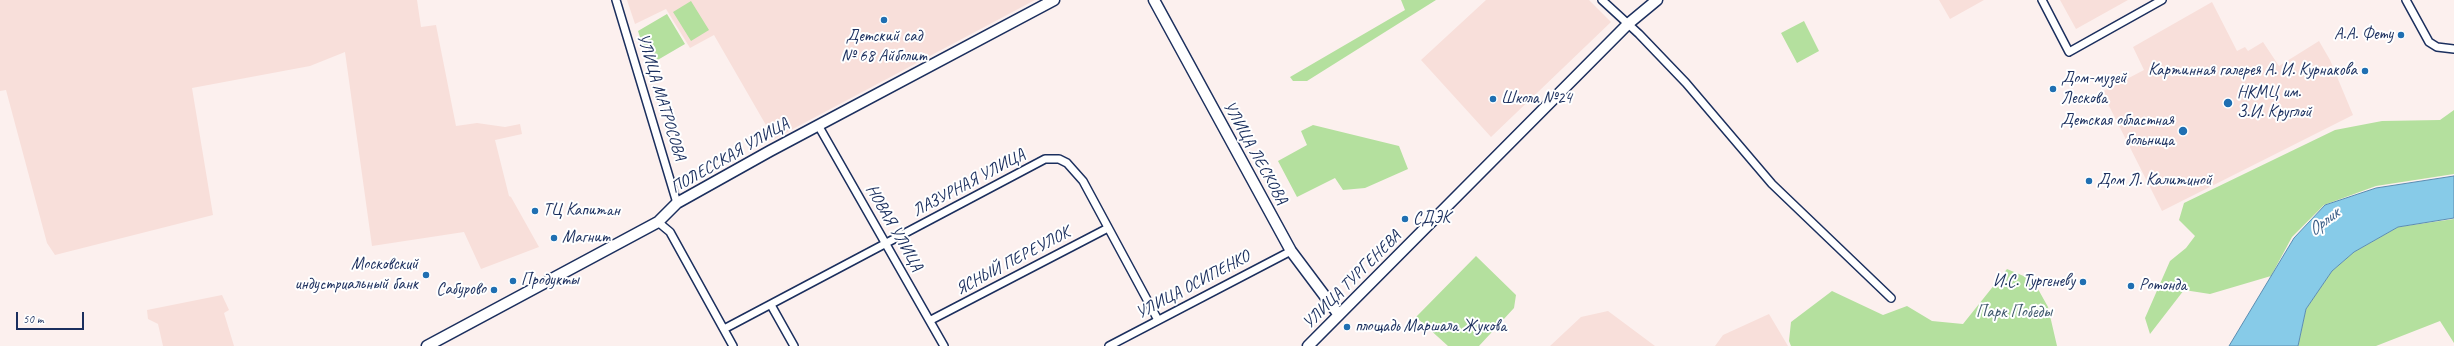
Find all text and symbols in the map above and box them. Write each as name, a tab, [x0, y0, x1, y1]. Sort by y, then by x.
marker: Детский сад № 68 Айболит	[879, 15, 889, 25]
place label: А.А. Фету	[2334, 25, 2393, 45]
place label: Детский сад № 68 Айболит	[841, 27, 927, 67]
marker: А.А. Фету	[2396, 30, 2406, 40]
street label: УЛИЦА МАТРОСОВА	[632, 31, 690, 163]
place label: Картинная галерея А. И. Курнакова	[2148, 61, 2357, 81]
marker: Картинная галерея А. И. Курнакова	[2360, 66, 2370, 76]
place label: Дом-музей Лескова	[2061, 69, 2126, 109]
place label: НКМЦ им. З.И. Круглой	[2237, 83, 2312, 123]
marker: Дом-музей Лескова	[2048, 84, 2058, 94]
place label: Школа №24	[1501, 89, 1572, 109]
marker: Школа №24	[1488, 94, 1498, 104]
marker: НКМЦ им. З.И. Круглой	[2222, 97, 2234, 109]
street label: УЛИЦА ЛЕСКОВА	[1218, 98, 1292, 208]
place label: Детская областная больница	[2061, 111, 2174, 151]
street label: ПОЛЕССКАЯ УЛИЦА	[667, 114, 793, 198]
marker: Детская областная больница	[2177, 125, 2189, 137]
street label: ЛАЗУРНАЯ УЛИЦА	[909, 145, 1029, 221]
place label: Дом Л. Калитиной	[2097, 171, 2212, 191]
marker: Дом Л. Калитиной	[2084, 176, 2094, 186]
street label: НОВАЯ УЛИЦА	[861, 181, 927, 275]
place label: ТЦ Капитан	[543, 201, 620, 221]
water label: Орлик	[2304, 203, 2344, 241]
marker: ТЦ Капитан	[530, 206, 540, 216]
place label: СДЭК	[1413, 209, 1450, 229]
marker: СДЭК	[1400, 214, 1410, 224]
street label: ЯСНЫЙ ПЕРЕУЛОК	[952, 222, 1074, 300]
street label: УЛИЦА ТУРГЕНЕВА	[1299, 227, 1405, 333]
place label: Магнит	[562, 228, 610, 248]
marker: Магнит	[549, 233, 559, 243]
street label: УЛИЦА ОСИПЕНКО	[1133, 246, 1253, 324]
place label: Московский индустриальный банк	[294, 255, 418, 295]
marker: Московский индустриальный банк	[421, 270, 431, 280]
place label: Продукты	[521, 271, 579, 291]
place label: И.С. Тургеневу	[1993, 272, 2075, 292]
marker: Продукты	[508, 276, 518, 286]
place label: Ротонда	[2139, 276, 2187, 296]
marker: И.С. Тургеневу	[2078, 277, 2088, 287]
place label: Сабурово	[436, 280, 486, 300]
marker: Ротонда	[2126, 281, 2136, 291]
marker: Сабурово	[489, 285, 499, 295]
park label: Парк Победы	[1976, 303, 2052, 323]
scale bar	[18, 304, 86, 330]
text: 50 m	[23, 311, 43, 327]
place label: площадь Маршала Жукова	[1355, 317, 1506, 337]
marker: площадь Маршала Жукова	[1342, 322, 1352, 332]

